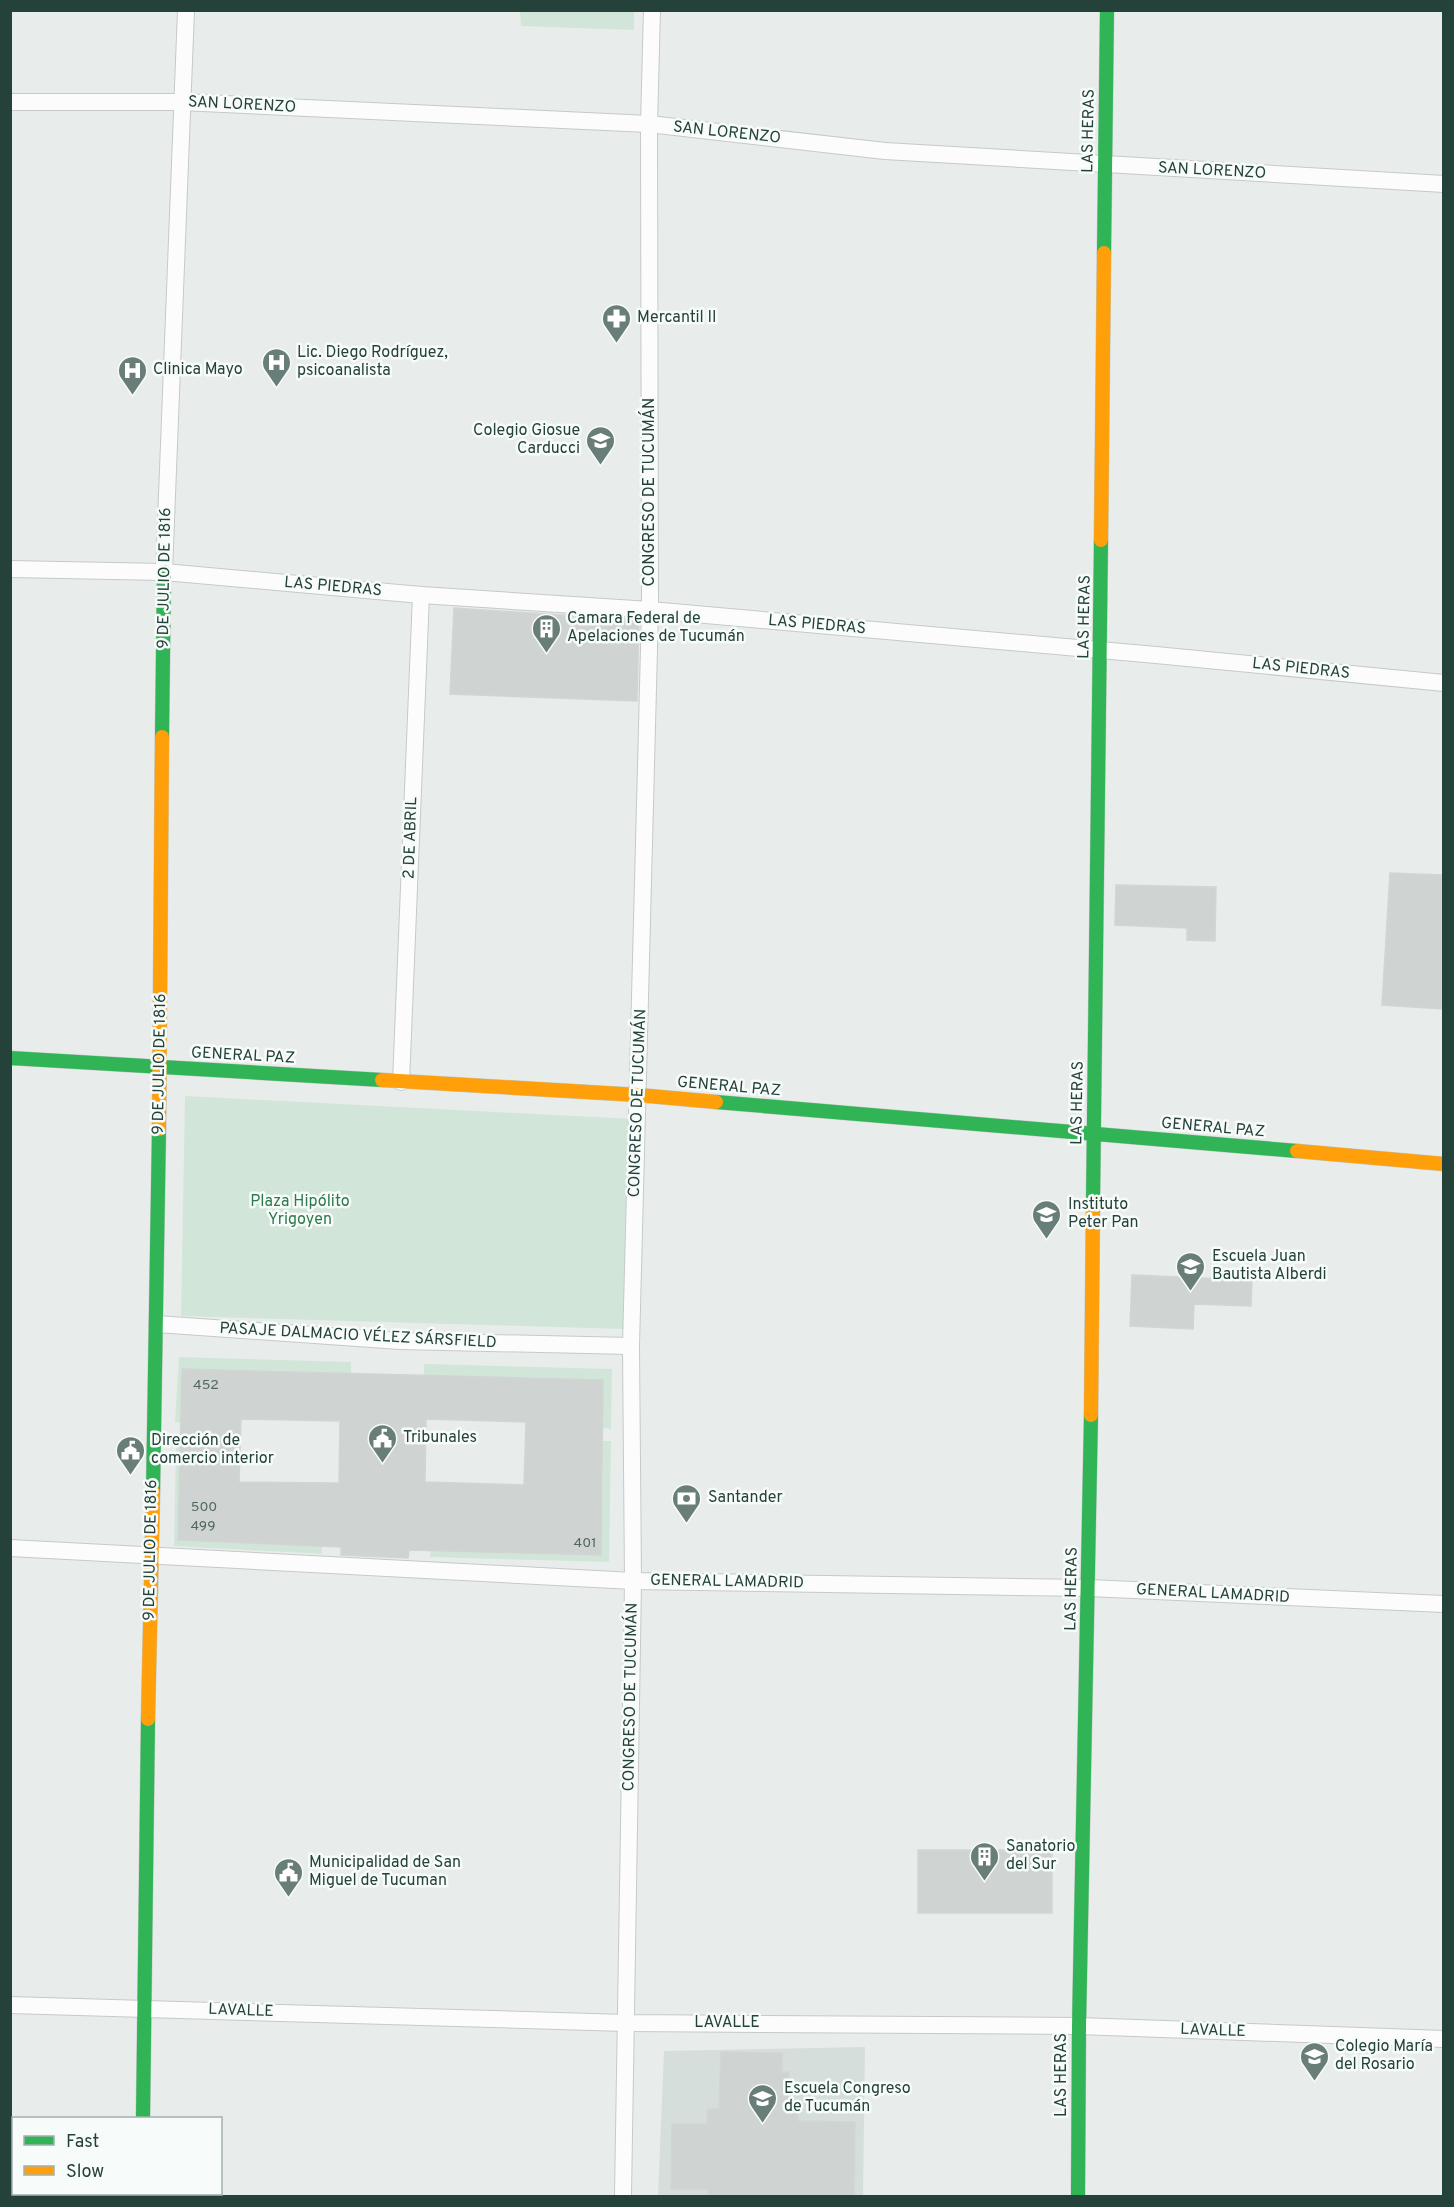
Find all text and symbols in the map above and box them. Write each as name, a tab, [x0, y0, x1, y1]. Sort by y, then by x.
street label: LAS HERAS	[1078, 89, 1100, 173]
street label: SAN LORENZO	[187, 92, 297, 118]
street label: SAN LORENZO	[672, 117, 782, 149]
street label: SAN LORENZO	[1157, 158, 1267, 184]
pharmacy icon: Mercantil II	[600, 302, 632, 344]
place label: Mercantil II	[637, 308, 716, 328]
place label: Lic. Diego Rodríguez, psicoanalista	[297, 343, 448, 381]
hospital icon: Lic. Diego Rodríguez, psicoanalista	[260, 346, 292, 388]
hospital icon: Clinica Mayo	[116, 354, 148, 396]
place label: Clinica Mayo	[153, 360, 243, 380]
street label: CONGRESO DE TUCUMÁN	[638, 398, 660, 586]
place label: Colegio Giosue Carducci	[473, 421, 580, 459]
school or university icon: Colegio Giosue Carducci	[585, 424, 617, 466]
street label: 9 DE JULIO DE 1816	[154, 507, 176, 649]
street label: LAS PIEDRAS	[283, 573, 383, 601]
street label: LAS HERAS	[1074, 575, 1096, 659]
place label: Camara Federal de Apelaciones de Tucumán	[567, 609, 745, 647]
street label: LAS PIEDRAS	[767, 611, 867, 639]
building icon: Camara Federal de Apelaciones de Tucumán	[530, 612, 562, 654]
street label: LAS PIEDRAS	[1251, 654, 1351, 684]
street label: 2 DE ABRIL	[400, 797, 422, 879]
street label: 9 DE JULIO DE 1816	[149, 993, 171, 1135]
street label: CONGRESO DE TUCUMÁN	[623, 1008, 651, 1198]
street label: GENERAL PAZ	[190, 1043, 296, 1069]
street label: LAS HERAS	[1067, 1061, 1089, 1145]
street label: GENERAL PAZ	[676, 1073, 782, 1101]
street label: GENERAL PAZ	[1160, 1114, 1266, 1142]
park label: Plaza Hipólito Yrigoyen	[250, 1192, 350, 1230]
place label: Instituto Peter Pan	[1068, 1195, 1139, 1233]
school or university icon: Instituto Peter Pan	[1031, 1198, 1063, 1240]
place label: Escuela Juan Bautista Alberdi	[1212, 1247, 1327, 1285]
school or university icon: Escuela Juan Bautista Alberdi	[1175, 1250, 1207, 1292]
street label: PASAJE DALMACIO VÉLEZ SÁRSFIELD	[219, 1317, 497, 1353]
house number: 452	[193, 1377, 219, 1394]
public building icon: Tribunales	[366, 1422, 398, 1464]
place label: Tribunales	[403, 1428, 477, 1448]
place label: Dirección de comercio interior	[151, 1431, 274, 1469]
public building icon: Dirección de comercio interior	[114, 1434, 146, 1476]
street label: 9 DE JULIO DE 1816	[140, 1479, 162, 1621]
bank icon: Santander	[671, 1482, 703, 1524]
place label: Santander	[708, 1488, 783, 1508]
house number: 500	[191, 1499, 217, 1516]
house number: 499	[190, 1518, 216, 1535]
house number: 401	[574, 1535, 596, 1552]
street label: LAS HERAS	[1061, 1547, 1083, 1631]
street label: GENERAL LAMADRID	[650, 1571, 804, 1593]
street label: GENERAL LAMADRID	[1136, 1580, 1290, 1608]
street label: CONGRESO DE TUCUMÁN	[617, 1602, 643, 1792]
place label: Sanatorio del Sur	[1006, 1837, 1075, 1875]
building icon: Sanatorio del Sur	[969, 1840, 1001, 1882]
place label: Municipalidad de San Miguel de Tucuman	[309, 1853, 461, 1891]
public building icon: Municipalidad de San Miguel de Tucuman	[272, 1856, 304, 1898]
street label: LAVALLE	[208, 2000, 274, 2022]
street label: LAVALLE	[694, 2013, 760, 2033]
street label: LAVALLE	[1180, 2020, 1246, 2042]
street label: LAS HERAS	[1052, 2033, 1072, 2117]
place label: Colegio María del Rosario	[1335, 2037, 1433, 2075]
school or university icon: Colegio María del Rosario	[1298, 2040, 1330, 2082]
place label: Escuela Congreso de Tucumán	[784, 2079, 911, 2117]
school or university icon: Escuela Congreso de Tucumán	[747, 2082, 779, 2124]
legend	[12, 2117, 222, 2195]
text: Fast	[66, 2131, 99, 2154]
text: Slow	[66, 2161, 104, 2184]

